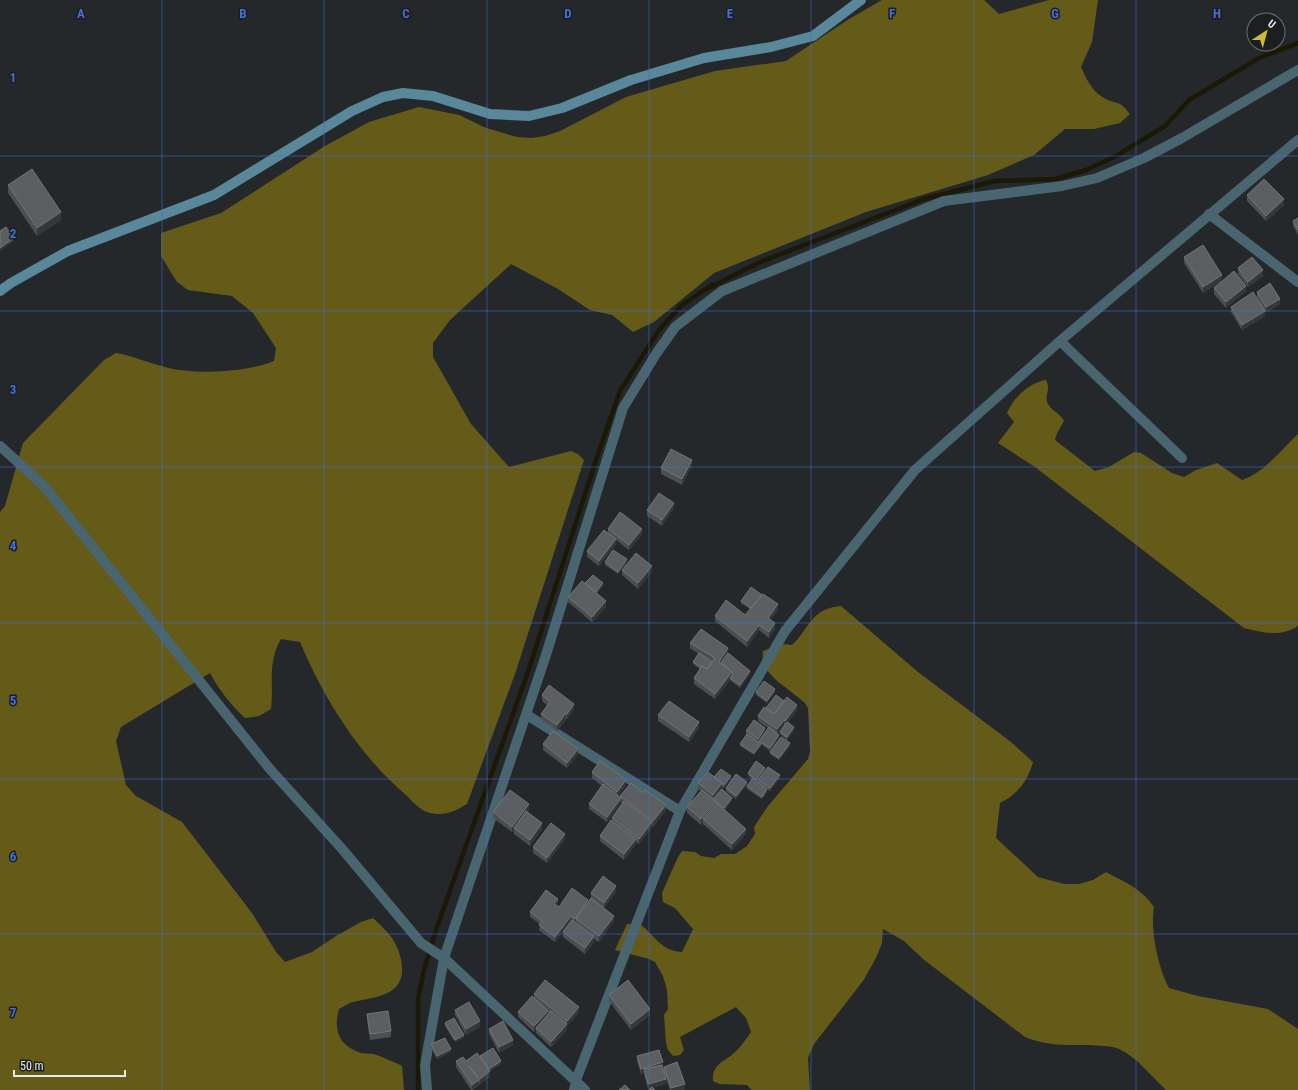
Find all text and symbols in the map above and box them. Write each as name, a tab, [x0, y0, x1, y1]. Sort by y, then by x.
text: A	[77, 6, 85, 21]
text: B	[239, 6, 247, 21]
text: C	[402, 6, 410, 21]
text: D	[564, 6, 572, 21]
text: E	[727, 6, 734, 21]
text: F	[889, 6, 895, 21]
text: G	[1051, 6, 1059, 21]
text: H	[1213, 6, 1221, 21]
north arrow	[1246, 12, 1286, 52]
text: U	[1265, 17, 1278, 31]
text: 1	[10, 70, 16, 85]
text: 2	[10, 226, 17, 241]
text: 3	[10, 382, 16, 397]
text: 4	[10, 538, 17, 553]
text: 5	[10, 693, 17, 708]
text: 6	[10, 849, 17, 864]
text: 7	[10, 1005, 17, 1020]
scale bar	[14, 1052, 125, 1078]
text: 50 m	[20, 1059, 44, 1073]

